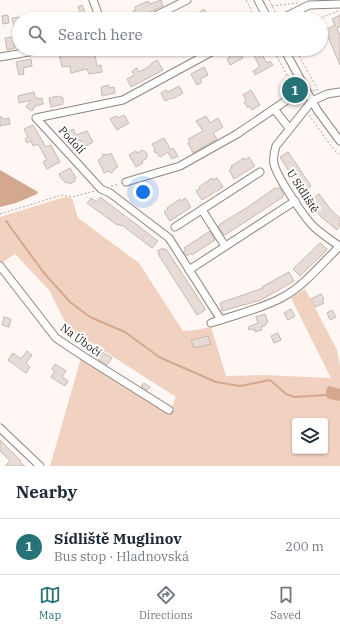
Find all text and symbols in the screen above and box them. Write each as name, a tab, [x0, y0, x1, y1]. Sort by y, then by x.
search box	[12, 12, 328, 56]
icon: search	[26, 23, 48, 45]
text: Search here	[58, 25, 143, 44]
pin: 1	[282, 75, 308, 105]
street label: Podolí	[56, 123, 89, 157]
street label: U Sídliště	[284, 167, 322, 215]
your location	[133, 182, 153, 202]
street label: Na Úbočí	[58, 320, 105, 360]
map controls	[292, 418, 328, 454]
button: layers	[292, 418, 328, 454]
text: Nearby	[16, 481, 77, 503]
text: Sídliště Muglinov	[54, 529, 182, 548]
text: 1	[25, 538, 33, 555]
text: 200 m	[285, 538, 324, 555]
text: Bus stop · Hladnovská	[54, 548, 189, 565]
tab: Map	[39, 584, 61, 622]
tab: Directions	[139, 584, 193, 622]
tab: Saved	[270, 584, 301, 622]

